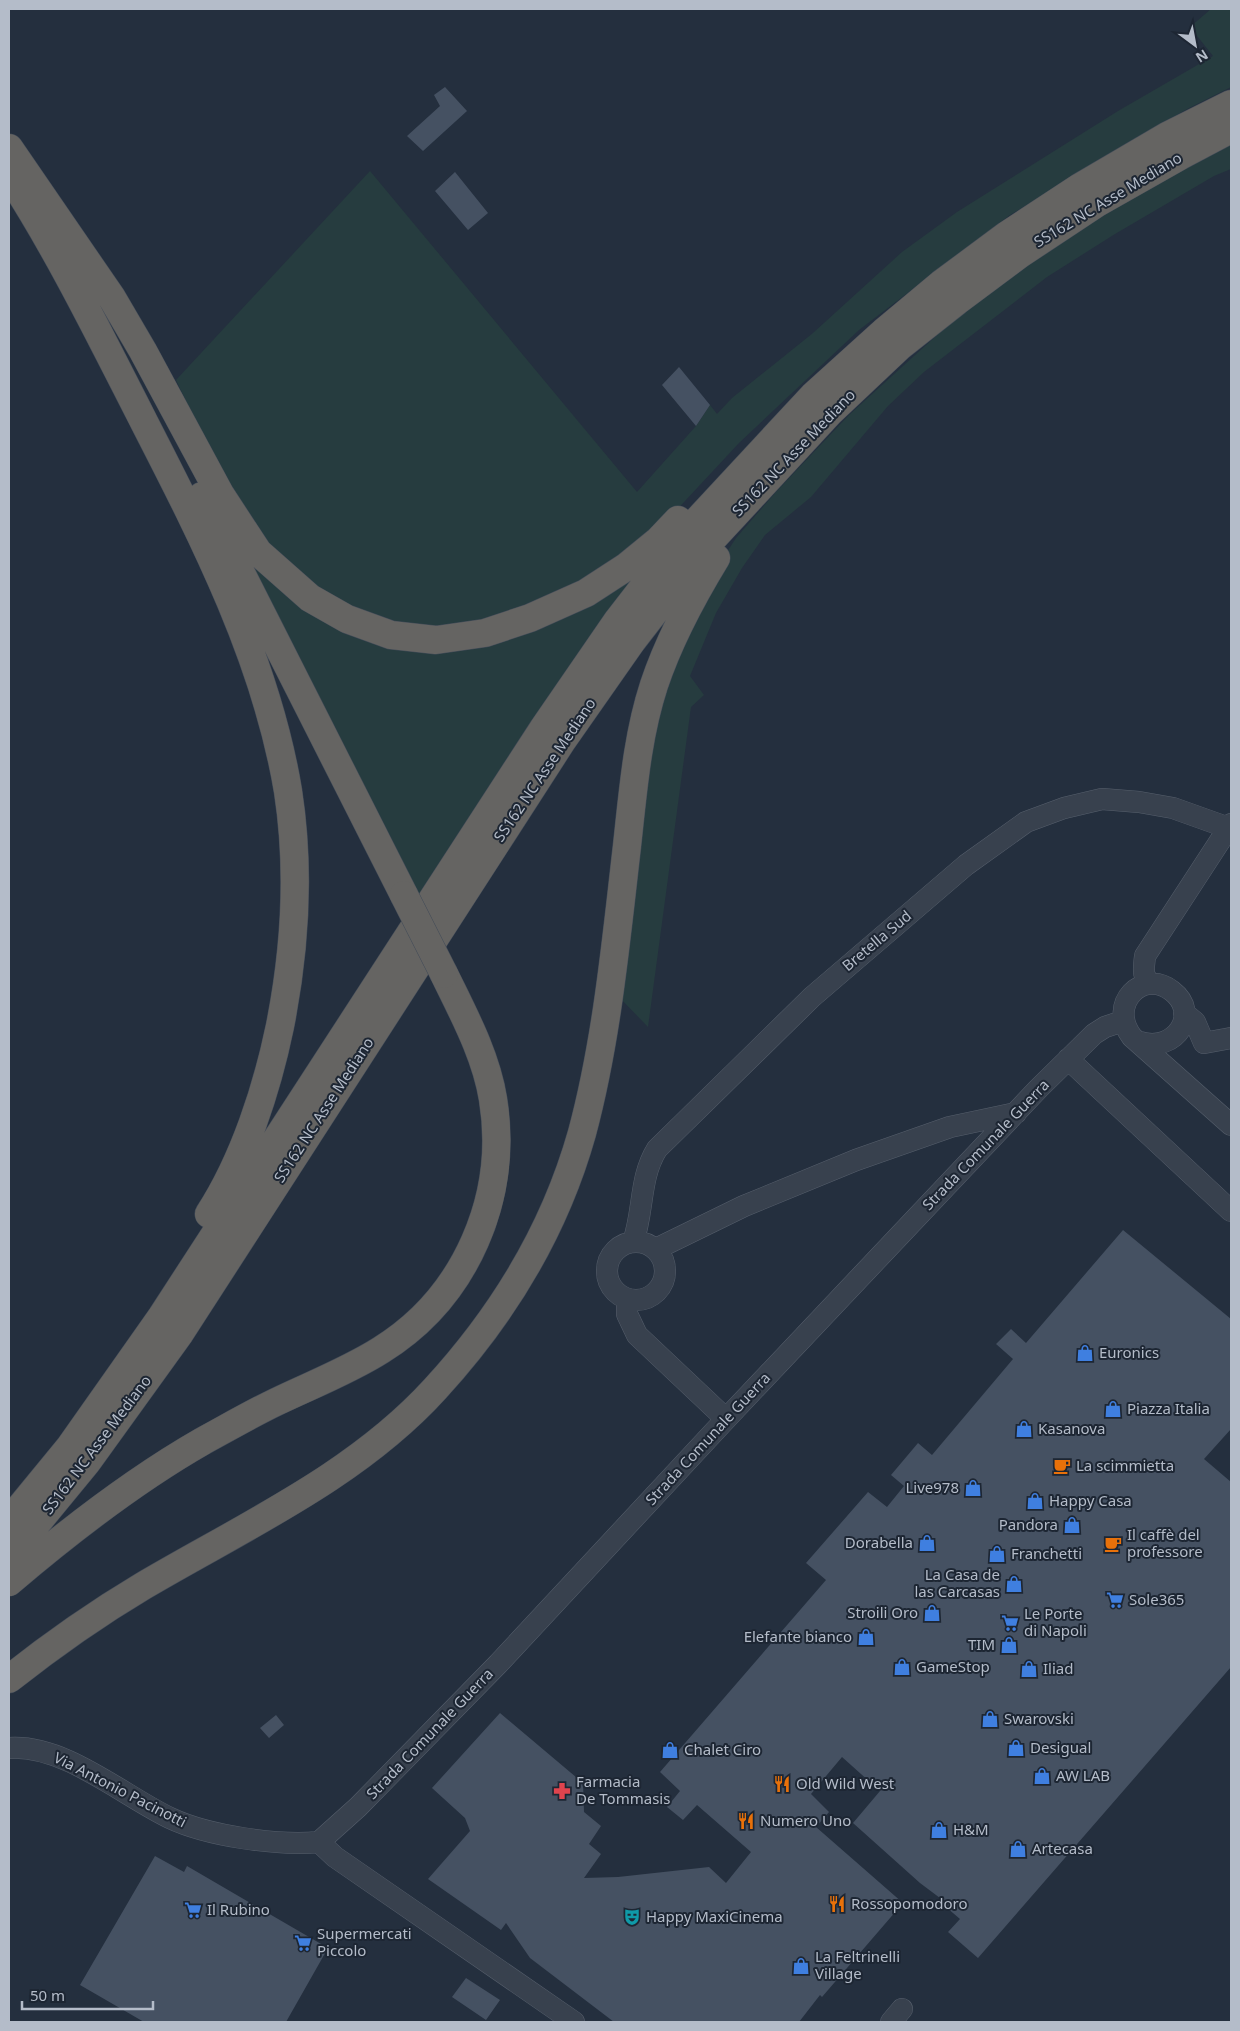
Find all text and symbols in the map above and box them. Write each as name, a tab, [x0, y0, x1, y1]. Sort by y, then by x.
north arrow	[1170, 20, 1220, 70]
text: N	[1192, 45, 1212, 68]
street label: SS162 NC Asse Mediano	[1030, 147, 1185, 251]
street label: SS162 NC Asse Mediano	[727, 385, 859, 520]
street label: SS162 NC Asse Mediano	[489, 694, 600, 845]
street label: Bretella Sud	[837, 905, 915, 975]
street label: SS162 NC Asse Mediano	[269, 1033, 378, 1186]
street label: Strada Comunale Guerra	[918, 1075, 1053, 1214]
place label: Euronics	[1099, 1342, 1159, 1362]
shop icon: Euronics	[1075, 1343, 1095, 1363]
street label: Strada Comunale Guerra	[640, 1368, 774, 1509]
street label: SS162 NC Asse Mediano	[37, 1371, 155, 1518]
place label: Piazza Italia	[1127, 1398, 1210, 1418]
shop icon: Piazza Italia	[1103, 1399, 1123, 1419]
place label: Kasanova	[1038, 1418, 1105, 1438]
shop icon: Kasanova	[1014, 1419, 1034, 1439]
place label: La scimmietta	[1076, 1455, 1174, 1475]
cafe icon: La scimmietta	[1052, 1456, 1072, 1476]
place label: Live978	[905, 1477, 959, 1497]
shop icon: Live978	[963, 1478, 983, 1498]
place label: Happy Casa	[1049, 1490, 1132, 1510]
shop icon: Happy Casa	[1025, 1491, 1045, 1511]
place label: Pandora	[999, 1514, 1058, 1534]
shop icon: Pandora	[1062, 1515, 1082, 1535]
place label: Il caffè del professore	[1127, 1524, 1203, 1561]
place label: Dorabella	[845, 1532, 913, 1552]
shop icon: Dorabella	[917, 1533, 937, 1553]
cafe icon: Il caffè del professore	[1103, 1534, 1123, 1554]
place label: Franchetti	[1011, 1543, 1082, 1563]
shop icon: Franchetti	[987, 1544, 1007, 1564]
place label: La Casa de las Carcasas	[914, 1564, 1000, 1601]
shop icon: La Casa de las Carcasas	[1004, 1574, 1024, 1594]
place label: Sole365	[1129, 1589, 1184, 1609]
supermarket icon: Sole365	[1105, 1590, 1125, 1610]
place label: Stroili Oro	[847, 1602, 918, 1622]
shop icon: Stroili Oro	[922, 1603, 942, 1623]
place label: Le Porte di Napoli	[1024, 1603, 1087, 1640]
supermarket icon: Le Porte di Napoli	[1000, 1613, 1020, 1633]
place label: Elefante bianco	[744, 1626, 852, 1646]
shop icon: Elefante bianco	[856, 1627, 876, 1647]
place label: TIM	[968, 1634, 995, 1654]
shop icon: TIM	[999, 1635, 1019, 1655]
place label: GameStop	[916, 1656, 990, 1676]
shop icon: GameStop	[892, 1657, 912, 1677]
place label: Iliad	[1043, 1658, 1073, 1678]
shop icon: Iliad	[1019, 1659, 1039, 1679]
street label: Strada Comunale Guerra	[362, 1664, 497, 1803]
place label: Swarovski	[1004, 1708, 1074, 1728]
shop icon: Swarovski	[980, 1709, 1000, 1729]
place label: Desigual	[1030, 1737, 1091, 1757]
shop icon: Desigual	[1006, 1738, 1026, 1758]
place label: Chalet Ciro	[684, 1739, 761, 1759]
shop icon: Chalet Ciro	[660, 1740, 680, 1760]
street label: Via Antonio Pacinotti	[51, 1747, 190, 1831]
place label: AW LAB	[1056, 1765, 1110, 1785]
shop icon: AW LAB	[1032, 1766, 1052, 1786]
place label: Farmacia De Tommasis	[576, 1771, 670, 1808]
place label: Old Wild West	[796, 1773, 895, 1793]
restaurant icon: Old Wild West	[772, 1774, 792, 1794]
pharmacy icon: Farmacia De Tommasis	[552, 1781, 572, 1801]
place label: Numero Uno	[760, 1810, 851, 1830]
restaurant icon: Numero Uno	[736, 1811, 756, 1831]
place label: H&M	[953, 1819, 989, 1839]
shop icon: H&M	[929, 1820, 949, 1840]
place label: Artecasa	[1032, 1838, 1093, 1858]
shop icon: Artecasa	[1008, 1839, 1028, 1859]
place label: Rossopomodoro	[851, 1893, 968, 1913]
restaurant icon: Rossopomodoro	[827, 1894, 847, 1914]
place label: Il Rubino	[207, 1899, 270, 1919]
supermarket icon: Il Rubino	[183, 1900, 203, 1920]
place label: Happy MaxiCinema	[646, 1906, 783, 1926]
theatre icon: Happy MaxiCinema	[622, 1907, 642, 1927]
place label: Supermercati Piccolo	[317, 1923, 412, 1960]
supermarket icon: Supermercati Piccolo	[293, 1933, 313, 1953]
place label: La Feltrinelli Village	[815, 1946, 900, 1983]
shop icon: La Feltrinelli Village	[791, 1956, 811, 1976]
scale bar	[22, 1978, 154, 2010]
text: 50 m	[30, 1985, 65, 2005]

